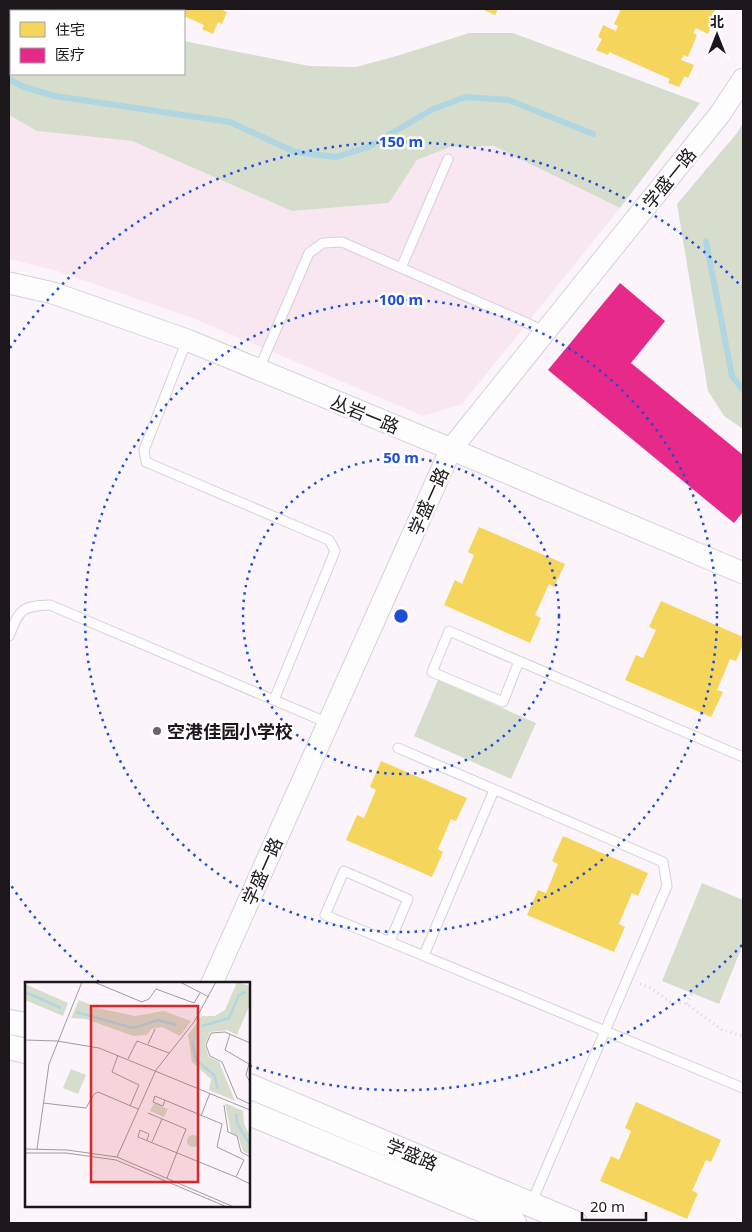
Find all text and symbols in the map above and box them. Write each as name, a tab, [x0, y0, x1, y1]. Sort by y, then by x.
legend	[10, 10, 185, 75]
north arrow	[692, 10, 742, 60]
text: 北	[710, 12, 724, 31]
text: 住宅	[55, 19, 85, 39]
text: 医疗	[55, 44, 85, 64]
text: 150 m	[379, 131, 423, 151]
street label: 学盛一路	[637, 142, 701, 214]
text: 100 m	[379, 289, 423, 309]
street label: 丛岩一路	[327, 389, 403, 439]
text: 50 m	[383, 447, 419, 467]
street label: 学盛一路	[402, 463, 454, 539]
centre of rings	[392, 607, 410, 625]
place label: 空港佳园小学校	[167, 719, 293, 743]
marker: 空港佳园小学校	[151, 725, 163, 737]
street label: 学盛一路	[236, 833, 288, 909]
inset map	[25, 982, 250, 1207]
street label: 学盛路	[382, 1132, 442, 1176]
scale bar	[582, 1190, 646, 1222]
text: 20 m	[590, 1196, 625, 1216]

